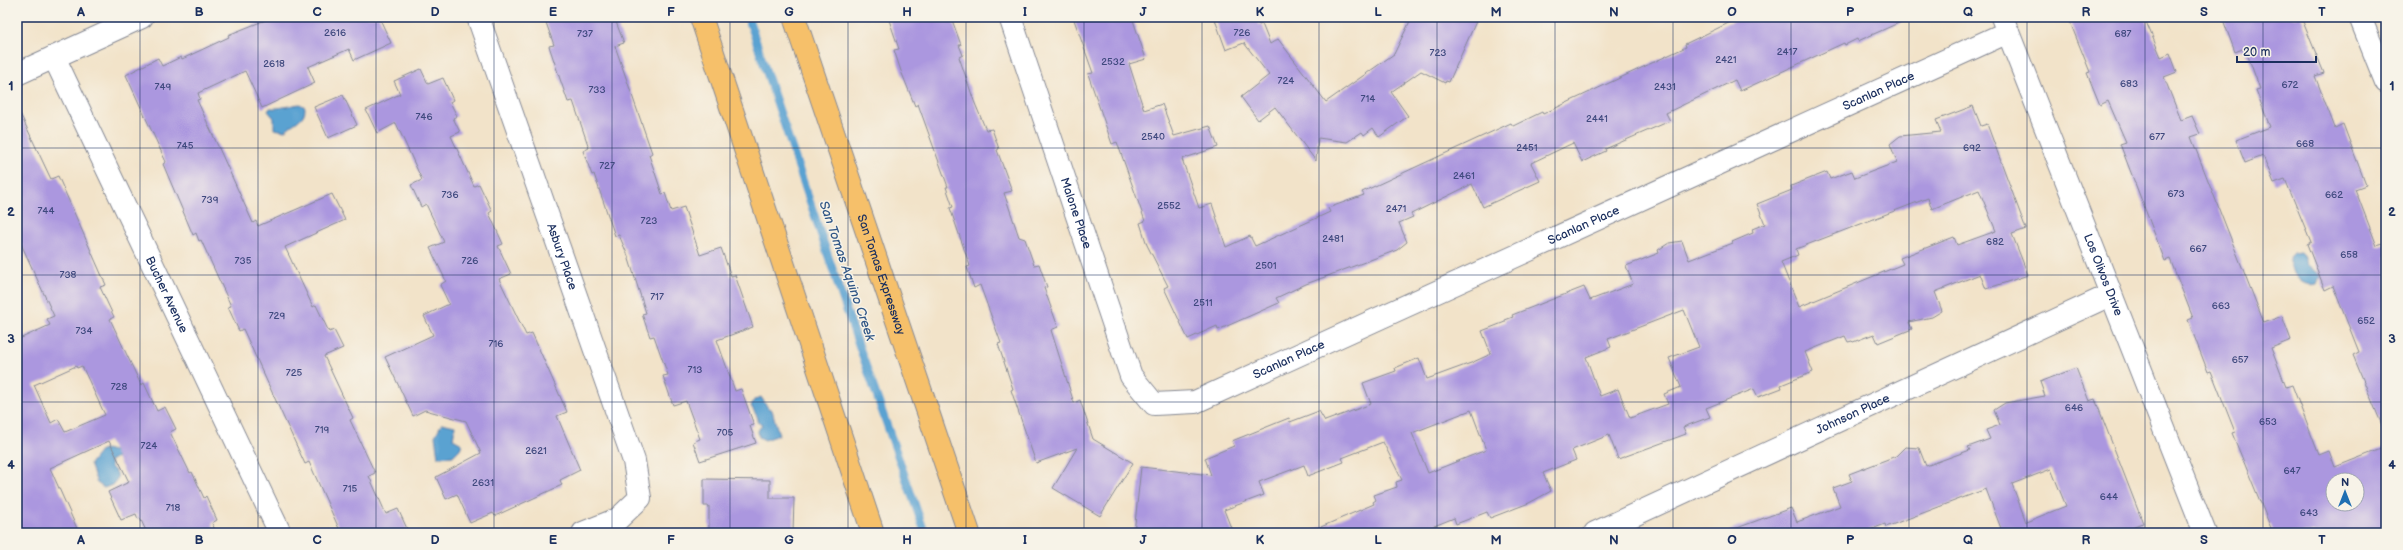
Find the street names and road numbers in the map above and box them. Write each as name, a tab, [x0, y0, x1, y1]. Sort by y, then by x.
street label: Scanlan Place	[1840, 68, 1917, 114]
street label: Malone Place	[1057, 176, 1095, 251]
street label: Scanlan Place	[1545, 202, 1622, 248]
street label: San Tomas Expressway	[854, 212, 909, 337]
street label: Asbury Place	[544, 221, 581, 292]
street label: Los Olivos Drive	[2081, 232, 2126, 318]
street label: Bucher Avenue	[142, 254, 191, 335]
street label: Scanlan Place	[1250, 337, 1327, 382]
street label: Johnson Place	[1814, 390, 1892, 437]

